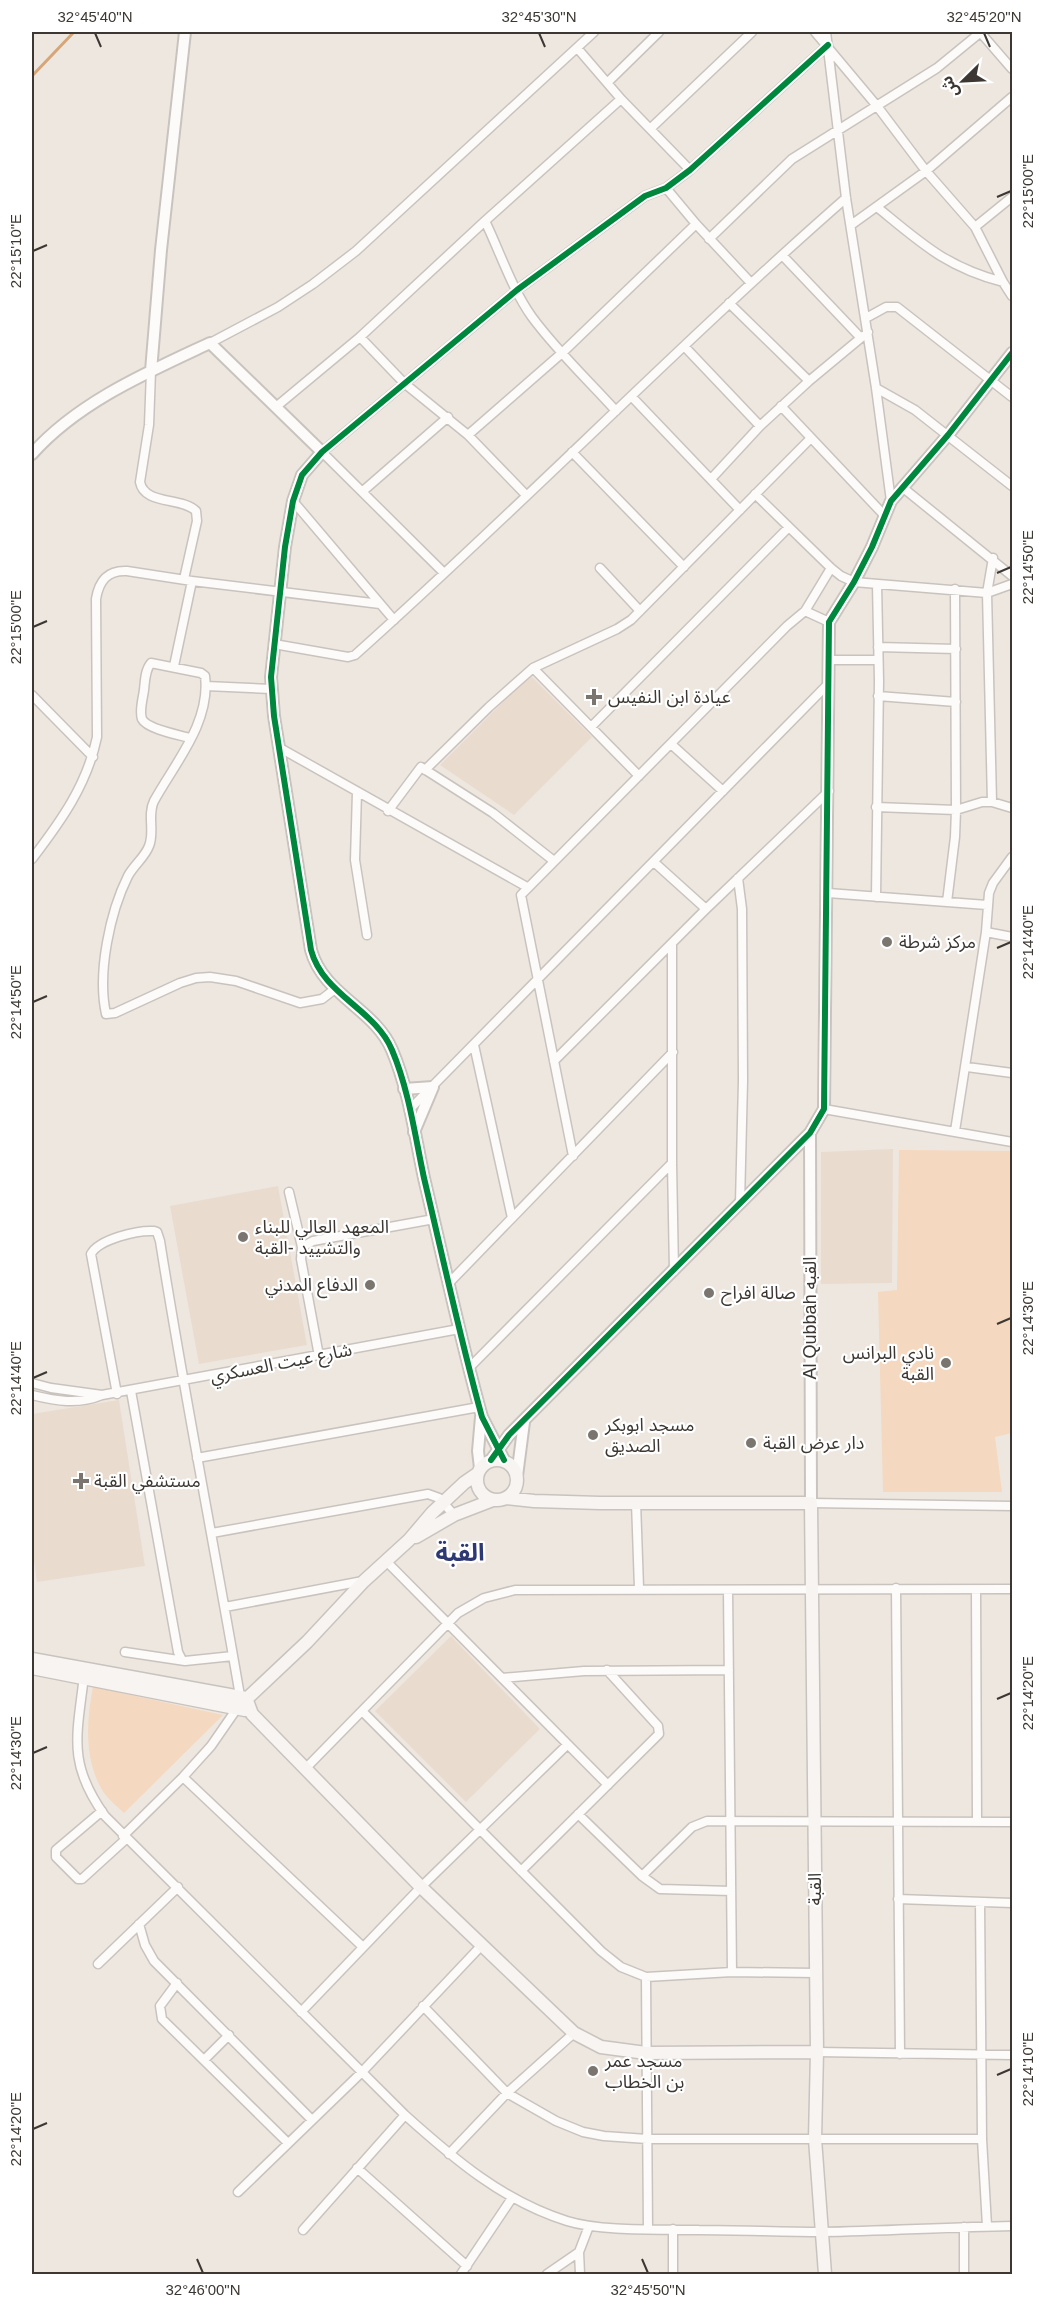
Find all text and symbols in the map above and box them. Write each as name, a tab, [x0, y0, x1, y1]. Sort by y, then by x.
text: 32°45'40"N	[57, 8, 133, 25]
text: 32°45'30"N	[501, 8, 577, 25]
text: 32°45'20"N	[946, 8, 1022, 25]
north arrow	[933, 51, 993, 111]
text: ش	[937, 73, 963, 100]
text: 22°15'00"E	[1019, 154, 1036, 228]
text: 22°15'10"E	[7, 214, 24, 288]
text: 22°14'50"E	[1019, 530, 1036, 604]
text: 22°15'00"E	[7, 590, 24, 664]
place label: عيادة ابن النفيس	[608, 687, 731, 708]
marker: عيادة ابن النفيس	[585, 688, 603, 706]
text: 22°14'40"E	[1019, 905, 1036, 979]
place label: مركز شرطة	[899, 932, 976, 953]
marker: مركز شرطة	[880, 935, 894, 949]
text: 22°14'50"E	[7, 965, 24, 1039]
place label: المعهد العالي للبناء والتشييد -القبة	[255, 1217, 389, 1258]
marker: المعهد العالي للبناء والتشييد -القبة	[236, 1230, 250, 1244]
street label: Al Qubbah القبه	[800, 1257, 820, 1379]
place label: الدفاع المدني	[265, 1275, 358, 1299]
marker: الدفاع المدني	[363, 1278, 377, 1292]
text: 22°14'30"E	[1019, 1281, 1036, 1355]
place label: صالة افراح	[721, 1283, 796, 1306]
marker: صالة افراح	[702, 1286, 716, 1300]
street label: شارع عيت العسكري	[208, 1339, 354, 1390]
text: 22°14'40"E	[7, 1341, 24, 1415]
place label: نادي البرانس القبة	[843, 1343, 934, 1384]
marker: نادي البرانس القبة	[939, 1356, 953, 1370]
place label: مسجد ابوبكر الصديق	[604, 1415, 695, 1457]
marker: مسجد ابوبكر الصديق	[586, 1428, 600, 1442]
place label: دار عرض القبة	[763, 1433, 864, 1454]
marker: دار عرض القبة	[744, 1436, 758, 1450]
place label: مستشفي القبة	[94, 1471, 201, 1494]
marker: مستشفي القبة	[72, 1472, 90, 1490]
district label: القبة	[436, 1539, 484, 1567]
text: 22°14'20"E	[1019, 1656, 1036, 1730]
text: 22°14'30"E	[7, 1716, 24, 1790]
street label: القبة	[805, 1873, 825, 1905]
text: 22°14'10"E	[1019, 2032, 1036, 2106]
place label: مسجد عمر بن الخطاب	[604, 2051, 684, 2093]
marker: مسجد عمر بن الخطاب	[586, 2064, 600, 2078]
text: 22°14'20"E	[7, 2092, 24, 2166]
text: 32°46'00"N	[165, 2281, 241, 2298]
text: 32°45'50"N	[610, 2281, 686, 2298]

